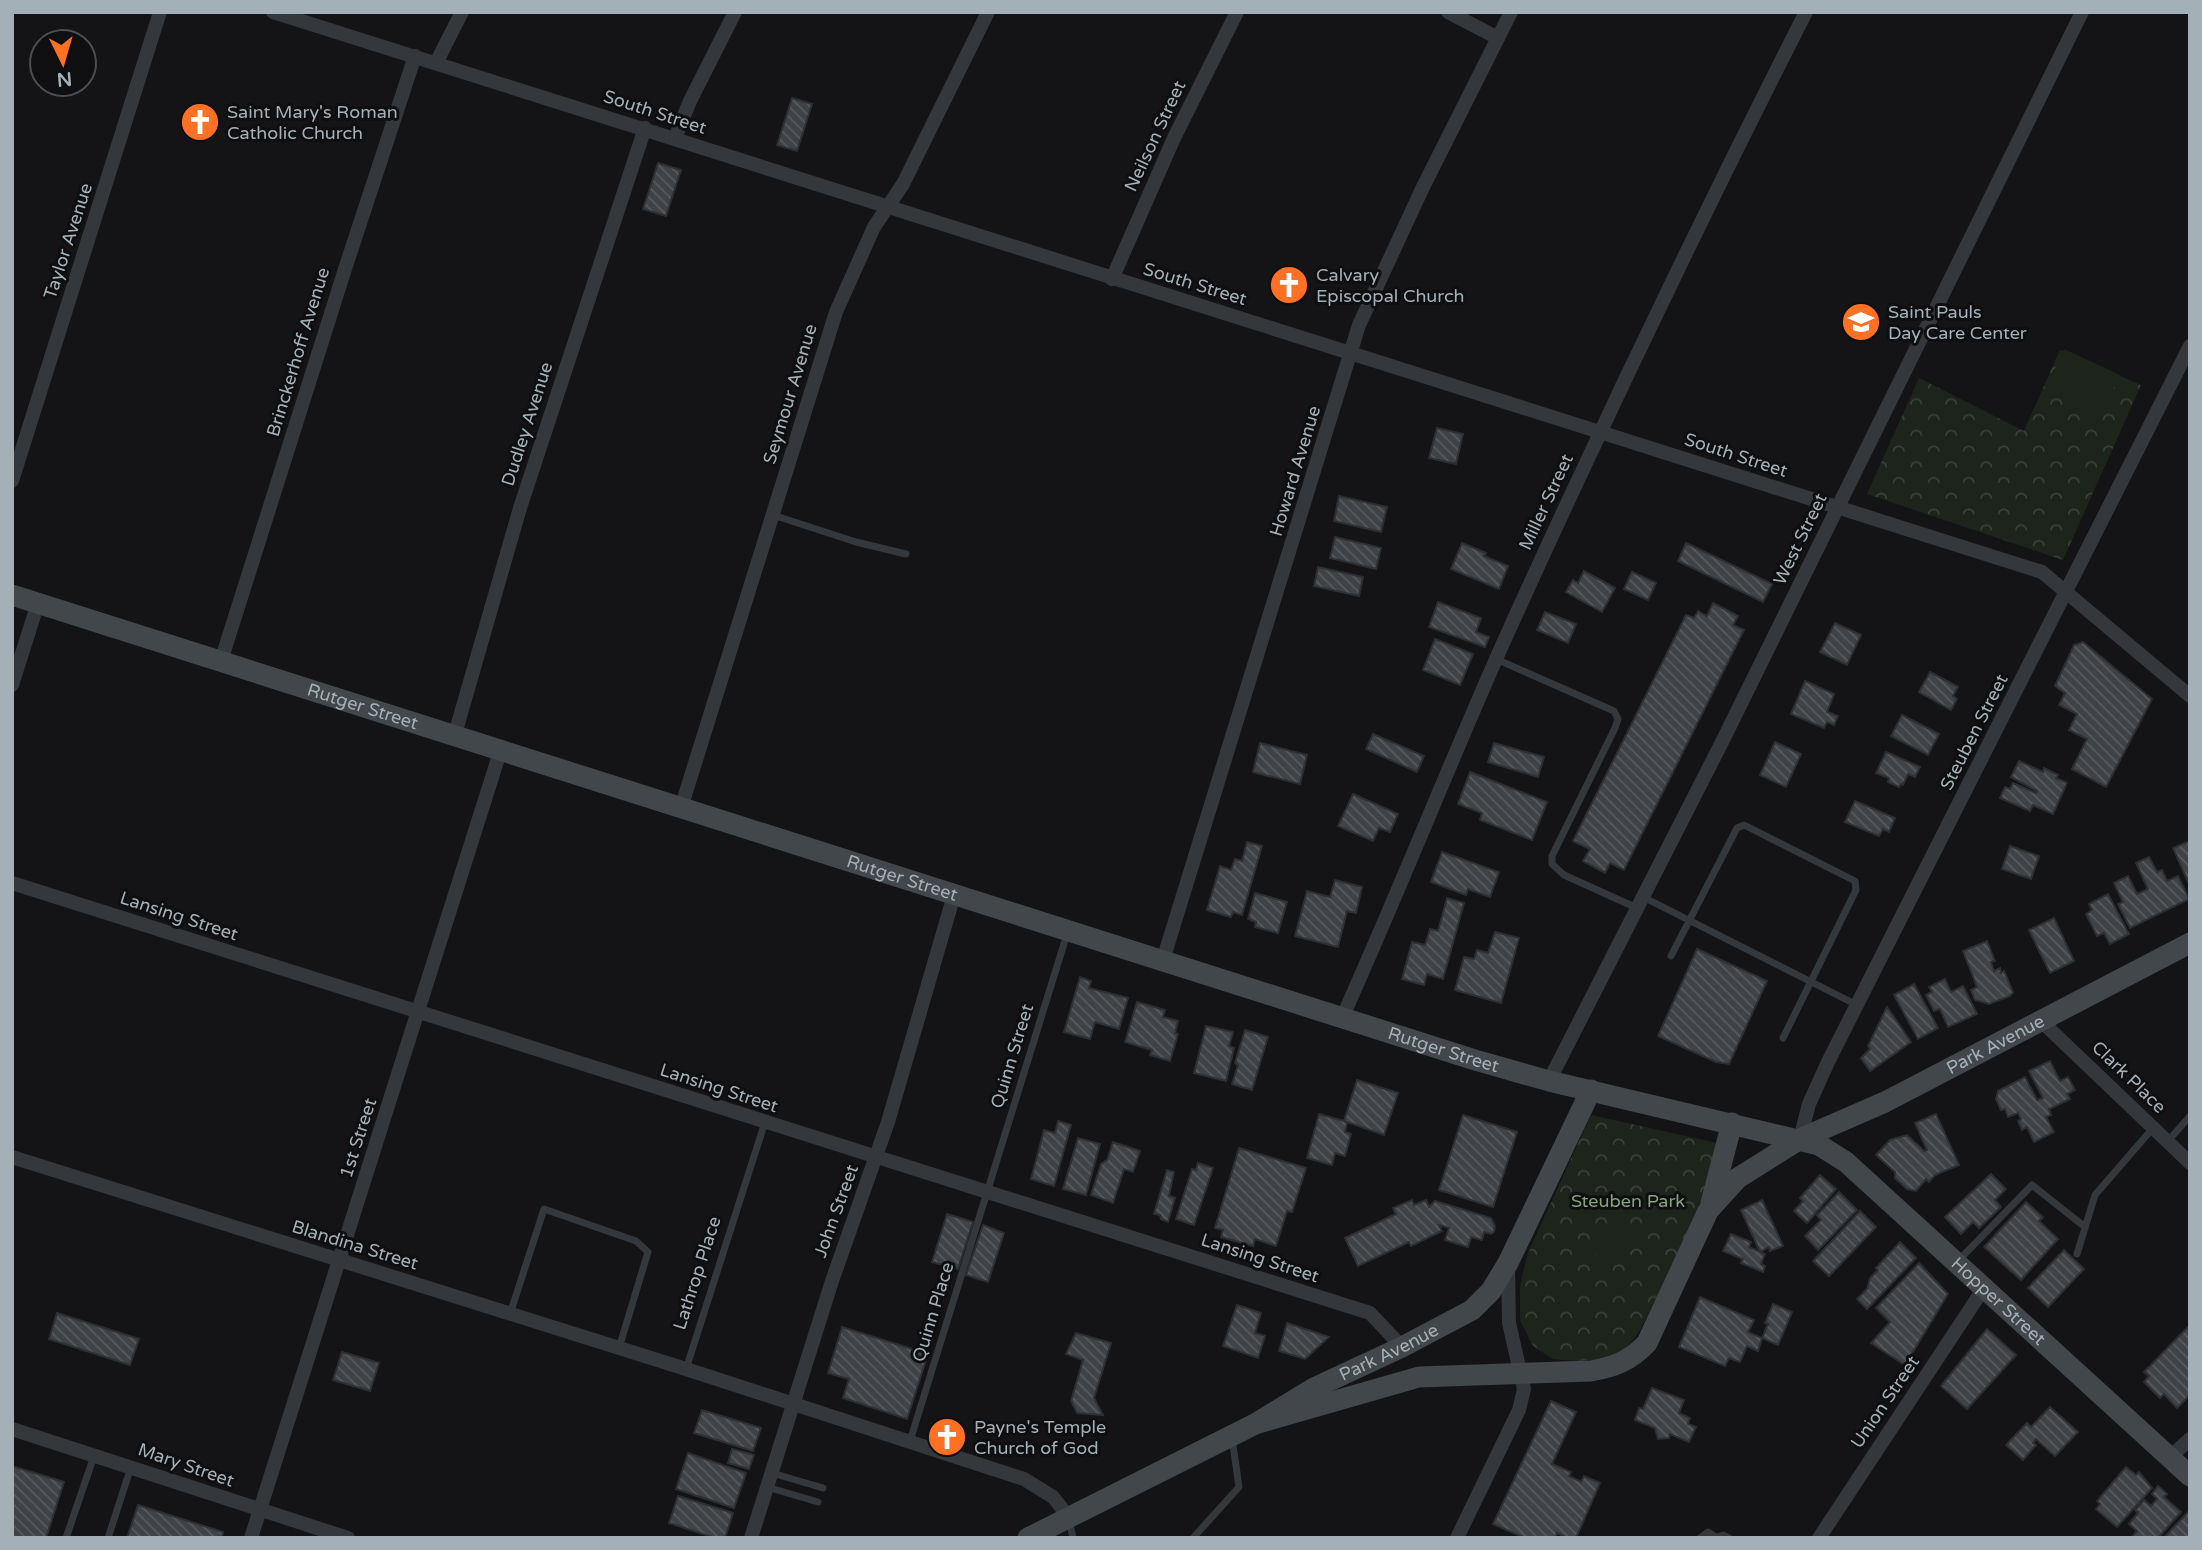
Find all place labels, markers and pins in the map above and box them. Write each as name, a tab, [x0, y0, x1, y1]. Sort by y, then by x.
church icon: Saint Mary's Roman Catholic Church	[179, 101, 221, 143]
place label: Saint Mary's Roman Catholic Church	[227, 101, 398, 144]
church icon: Calvary Episcopal Church	[1268, 264, 1310, 306]
place label: Calvary Episcopal Church	[1316, 264, 1464, 307]
school or university icon: Saint Pauls Day Care Center	[1840, 301, 1882, 343]
place label: Saint Pauls Day Care Center	[1888, 301, 2027, 344]
church icon: Payne's Temple Church of God	[926, 1416, 968, 1458]
place label: Payne's Temple Church of God	[974, 1416, 1106, 1459]

